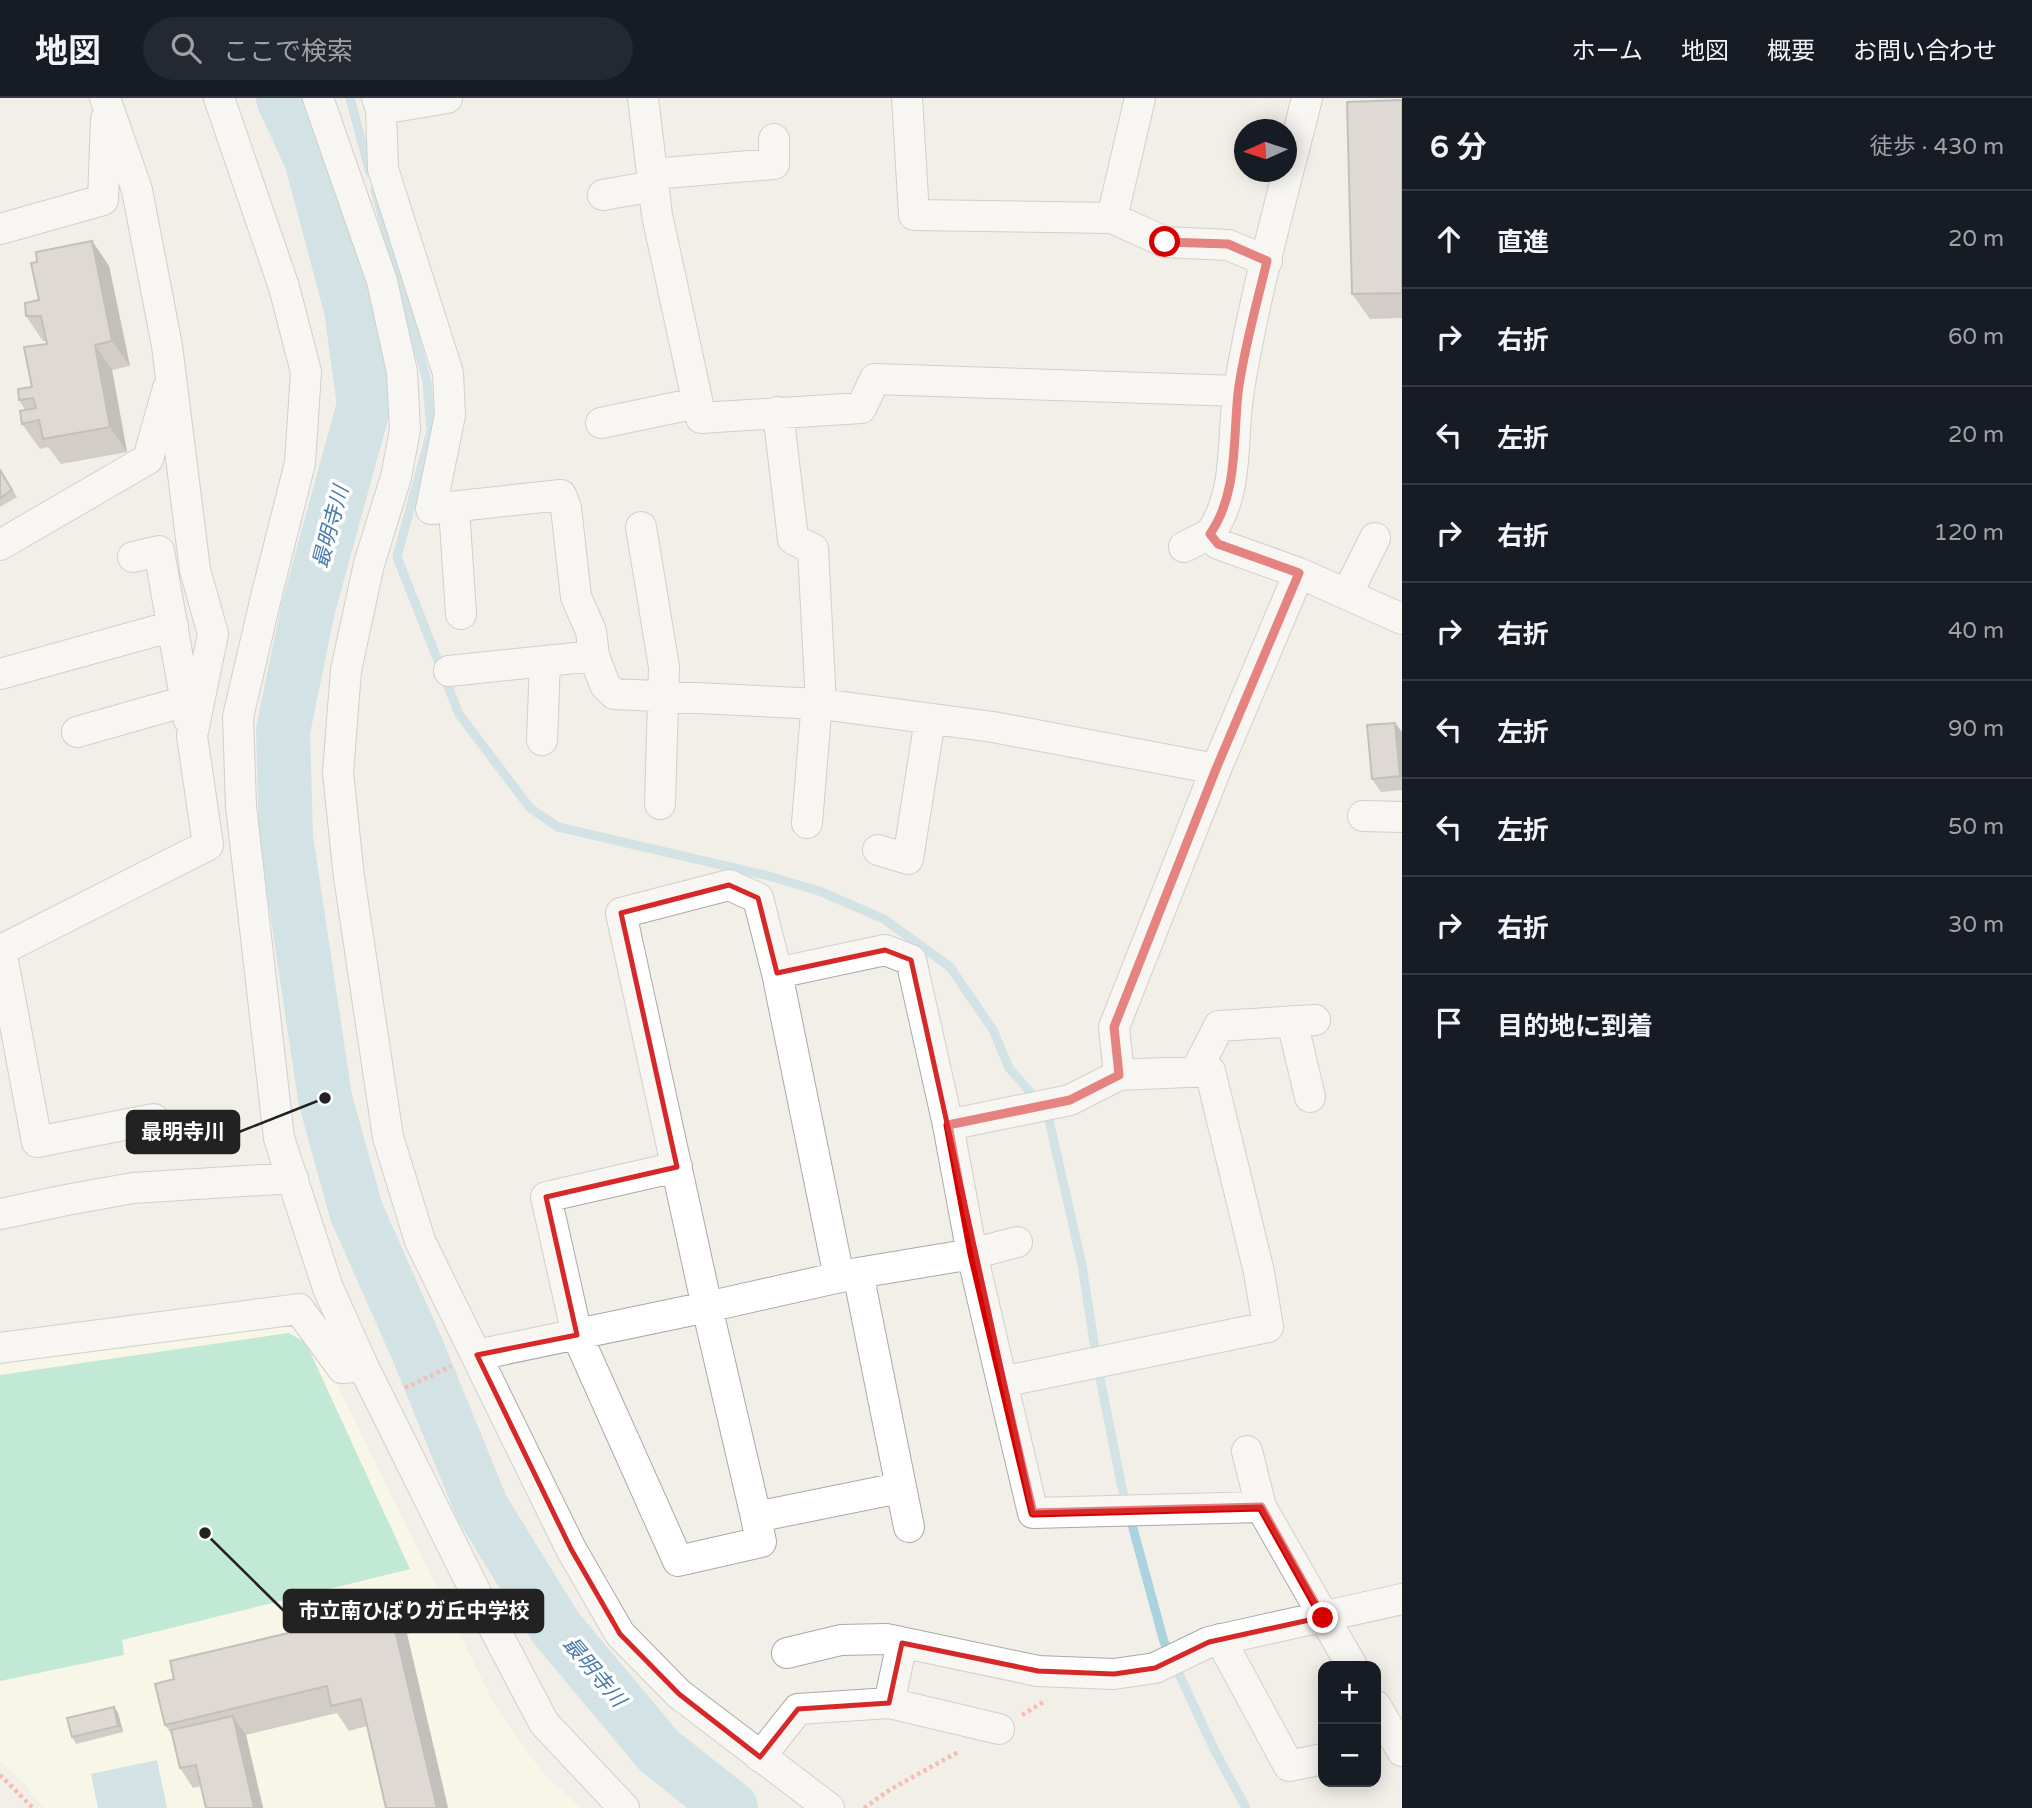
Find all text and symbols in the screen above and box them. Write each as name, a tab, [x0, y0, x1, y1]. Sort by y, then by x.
search box	[143, 17, 633, 80]
icon: search	[167, 29, 205, 67]
text: 地図	[35, 32, 101, 71]
text: ここで検索	[223, 36, 353, 67]
text: ホーム	[1572, 37, 1643, 66]
text: 地図	[1681, 37, 1729, 66]
text: 概要	[1767, 37, 1815, 66]
text: お問い合わせ	[1853, 37, 1997, 66]
north arrow	[1234, 119, 1297, 182]
text: 6 分	[1430, 129, 1487, 166]
text: 徒歩 · 430 m	[1870, 133, 2004, 161]
icon: ahead	[1430, 220, 1468, 258]
text: 20 m	[1948, 225, 2004, 253]
route start	[1149, 226, 1180, 257]
text: 直進	[1497, 227, 1549, 258]
icon: right	[1430, 318, 1468, 356]
text: 60 m	[1948, 323, 2004, 351]
text: 右折	[1497, 325, 1549, 356]
icon: left	[1430, 416, 1468, 454]
text: 20 m	[1948, 421, 2004, 449]
text: 左折	[1497, 423, 1549, 454]
water label: 最明寺川	[308, 481, 354, 571]
icon: right	[1430, 514, 1468, 552]
text: 120 m	[1934, 519, 2004, 547]
text: 右折	[1497, 521, 1549, 552]
icon: right	[1430, 612, 1468, 650]
text: 40 m	[1948, 617, 2004, 645]
text: 右折	[1497, 619, 1549, 650]
icon: left	[1430, 710, 1468, 748]
text: 90 m	[1948, 715, 2004, 743]
text: 左折	[1497, 717, 1549, 748]
icon: left	[1430, 808, 1468, 846]
text: 50 m	[1948, 813, 2004, 841]
text: 左折	[1497, 815, 1549, 846]
icon: right	[1430, 906, 1468, 944]
text: 30 m	[1948, 911, 2004, 939]
text: 右折	[1497, 913, 1549, 944]
icon: arrive	[1430, 1004, 1468, 1042]
text: 目的地に到着	[1497, 1011, 1653, 1042]
callout: 最明寺川	[127, 1111, 239, 1153]
text: 最明寺川	[141, 1120, 225, 1145]
callout: 市立南ひばりガ丘中学校	[284, 1590, 543, 1632]
text: 市立南ひばりガ丘中学校	[299, 1599, 530, 1624]
route end	[1307, 1602, 1338, 1633]
water label: 最明寺川	[557, 1632, 632, 1714]
map controls	[1318, 1661, 1381, 1787]
button: +	[1318, 1661, 1381, 1724]
button: −	[1318, 1724, 1381, 1787]

